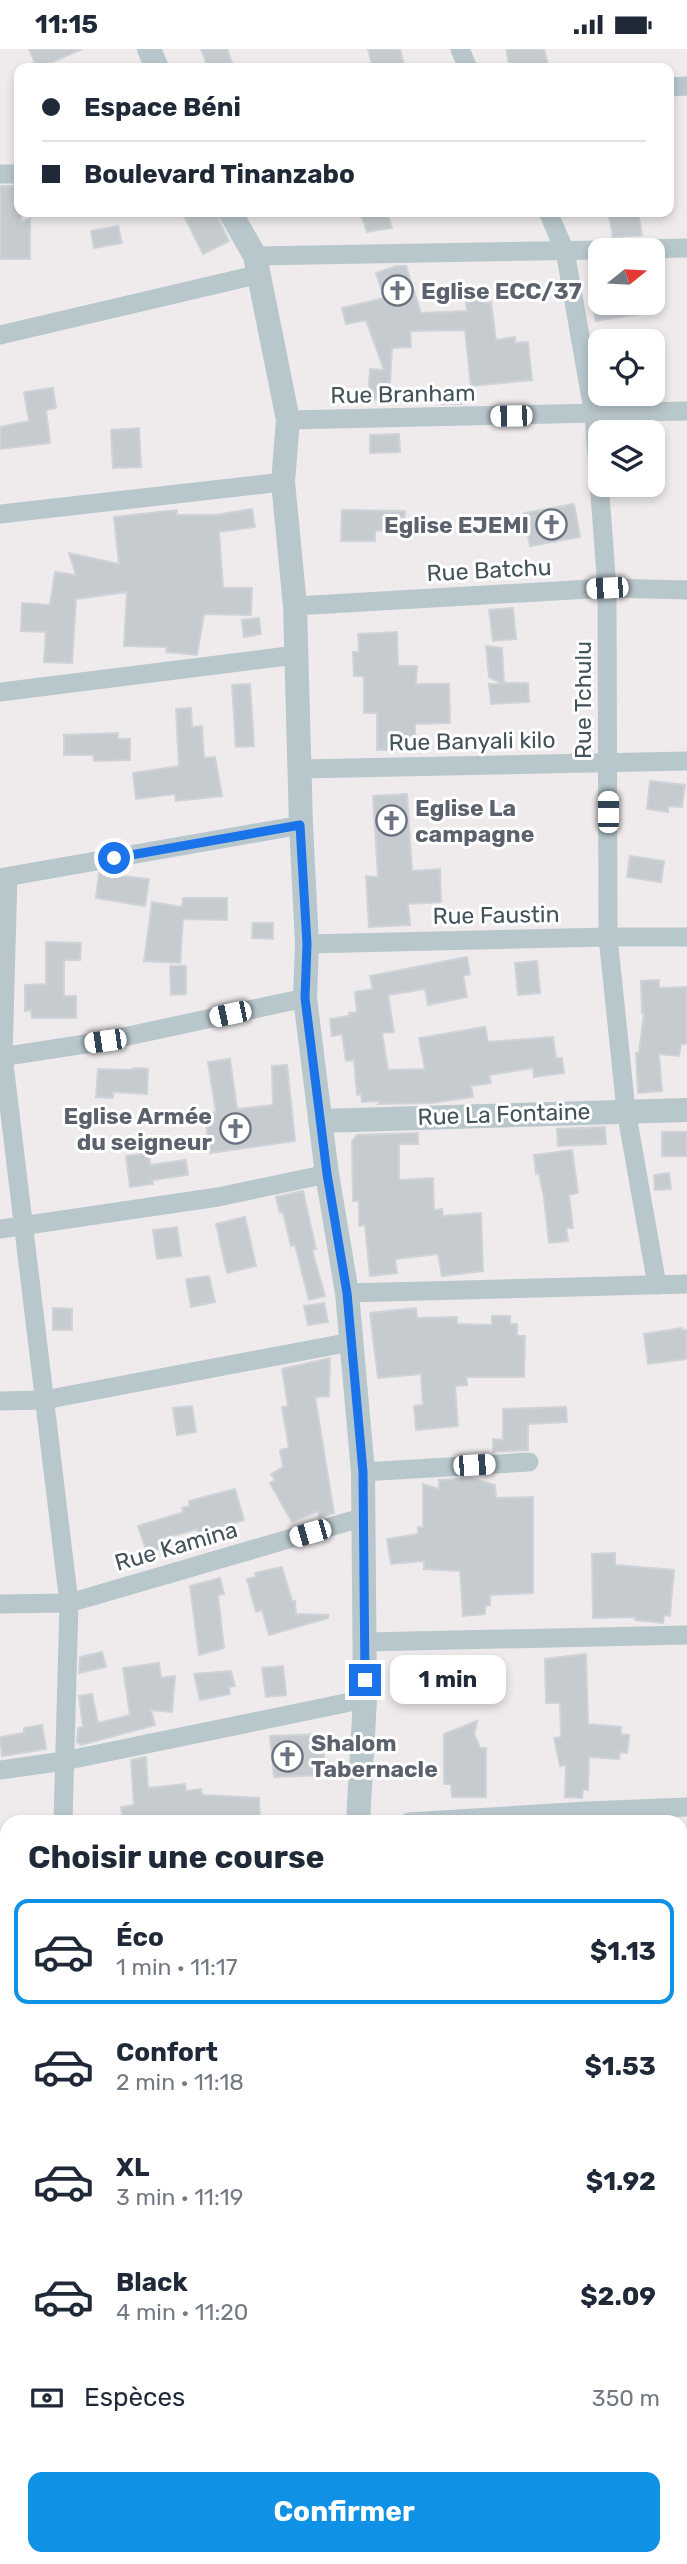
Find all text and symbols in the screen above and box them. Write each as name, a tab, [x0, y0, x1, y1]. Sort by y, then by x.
text: 11:15	[35, 9, 98, 40]
text: Espace Béni	[84, 92, 241, 123]
text: Boulevard Tinanzabo	[84, 159, 355, 190]
north arrow	[588, 238, 665, 315]
map controls	[588, 238, 665, 497]
church icon: Eglise ECC/37	[381, 274, 415, 308]
place label: Eglise ECC/37	[421, 277, 582, 305]
button: locate	[588, 329, 665, 406]
street label: Rue Branham	[330, 379, 476, 409]
car	[490, 405, 533, 427]
button: layers	[588, 420, 665, 497]
church icon: Eglise EJEMI	[535, 508, 569, 542]
place label: Eglise EJEMI	[384, 511, 529, 539]
street label: Rue Batchu	[426, 553, 552, 587]
car	[586, 576, 629, 600]
street label: Rue Tchulu	[569, 641, 597, 759]
street label: Rue Banyali kilo	[388, 726, 556, 756]
car	[598, 791, 619, 833]
place label: Eglise La campagne	[415, 794, 534, 848]
church icon: Eglise La campagne	[375, 804, 409, 838]
route start	[98, 842, 130, 874]
street label: Rue Faustin	[432, 900, 560, 930]
car	[208, 999, 253, 1029]
car	[83, 1028, 128, 1054]
street label: Rue La Fontaine	[417, 1097, 591, 1131]
place label: Eglise Armée du seigneur	[64, 1102, 213, 1156]
church icon: Eglise Armée du seigneur	[218, 1112, 252, 1146]
car	[453, 1453, 496, 1477]
street label: Rue Kamina	[111, 1515, 241, 1577]
car	[287, 1517, 334, 1549]
callout: 1 min	[390, 1655, 505, 1705]
route end	[349, 1664, 381, 1696]
text: 1 min	[419, 1665, 477, 1693]
place label: Shalom Tabernacle	[311, 1729, 438, 1783]
church icon: Shalom Tabernacle	[271, 1739, 305, 1773]
text: Choisir une course	[28, 1838, 325, 1876]
icon: car	[32, 1920, 95, 1983]
text: Éco	[116, 1922, 164, 1953]
text: $1.13	[590, 1936, 656, 1967]
text: 1 min · 11:17	[116, 1953, 238, 1981]
icon: car	[32, 2035, 95, 2098]
text: Confort	[116, 2037, 218, 2068]
text: $1.53	[584, 2051, 656, 2082]
text: 2 min · 11:18	[116, 2068, 244, 2096]
icon: car	[32, 2150, 95, 2213]
text: XL	[116, 2152, 149, 2183]
text: $1.92	[586, 2166, 656, 2197]
text: 3 min · 11:19	[116, 2183, 243, 2211]
icon: car	[32, 2265, 95, 2328]
text: Black	[116, 2267, 188, 2298]
text: $2.09	[580, 2281, 656, 2312]
text: 4 min · 11:20	[116, 2298, 248, 2326]
icon: cash	[28, 2379, 66, 2417]
text: Espèces	[84, 2382, 185, 2413]
text: 350 m	[592, 2384, 660, 2412]
button: Confirmer	[28, 2472, 660, 2552]

